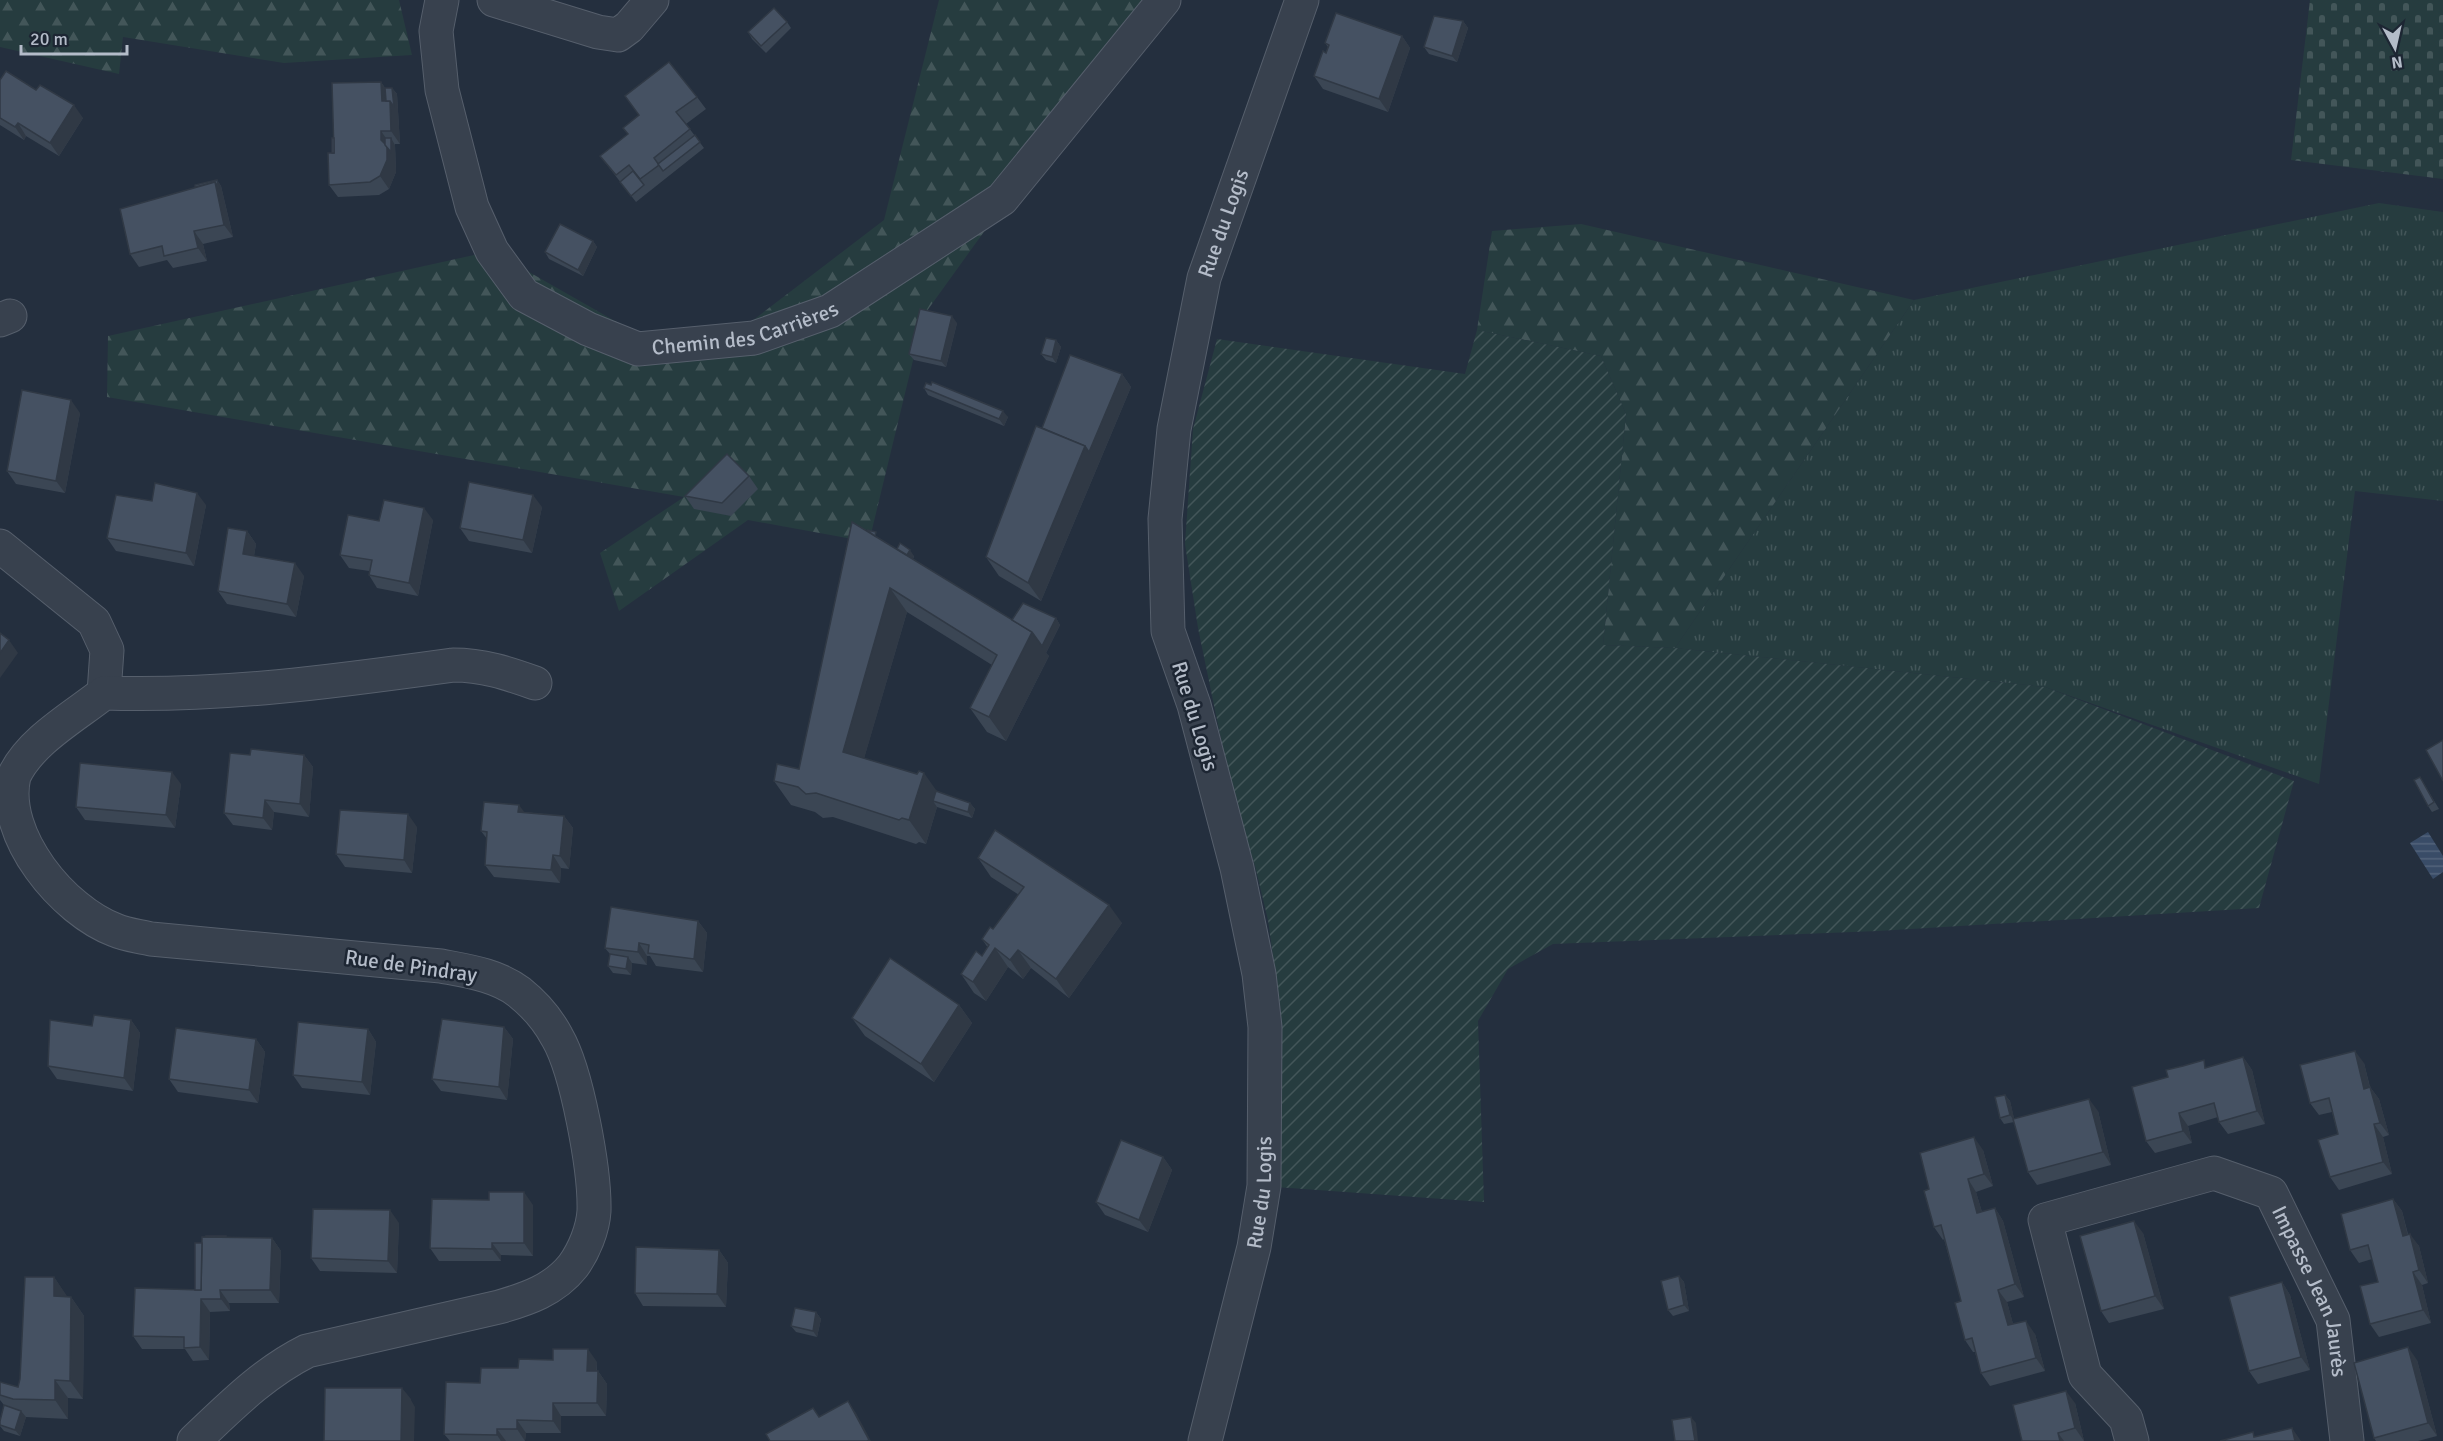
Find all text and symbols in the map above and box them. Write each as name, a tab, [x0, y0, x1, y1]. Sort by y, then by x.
scale bar	[21, 18, 128, 56]
north arrow	[2365, 18, 2425, 78]
text: 20 m	[30, 28, 68, 50]
text: N	[2390, 51, 2404, 73]
street label: Rue du Logis	[1192, 166, 1254, 281]
street label: Chemin des Carrières	[651, 296, 843, 361]
street label: Rue du Logis	[1166, 658, 1224, 774]
street label: Rue de Pindray	[343, 944, 479, 988]
street label: Rue du Logis	[1241, 1136, 1277, 1251]
street label: Impasse Jean Jaurès	[2266, 1201, 2353, 1378]

